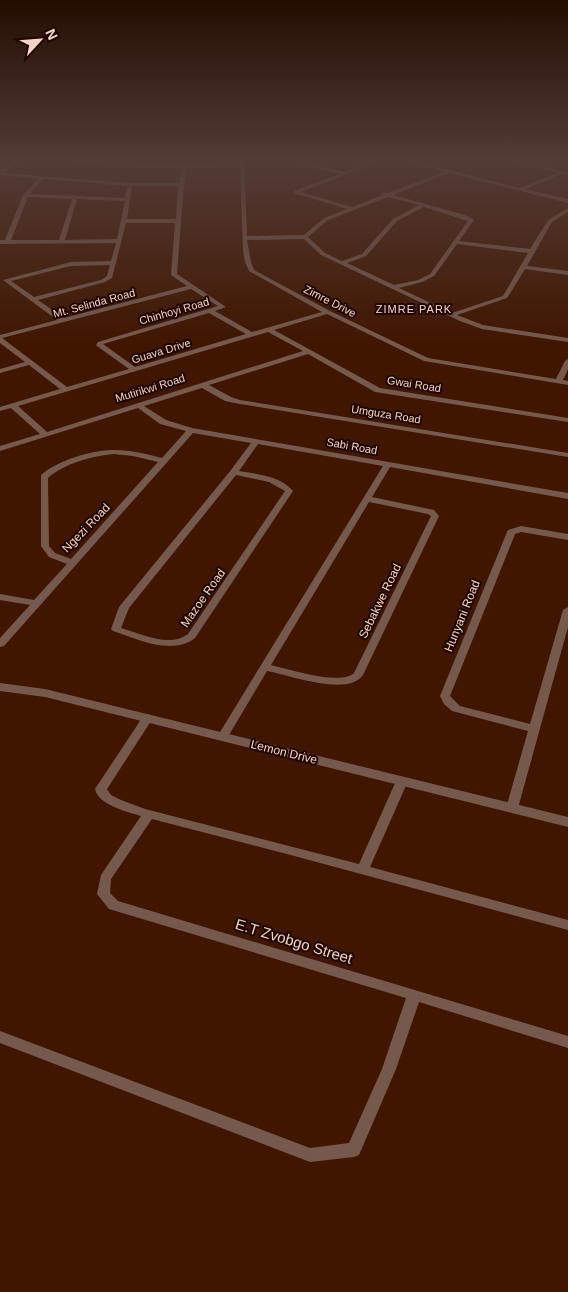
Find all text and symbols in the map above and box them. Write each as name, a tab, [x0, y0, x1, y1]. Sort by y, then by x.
north arrow	[15, 15, 65, 65]
text: N	[42, 26, 61, 42]
street label: Zimre Drive	[302, 283, 358, 319]
street label: Mt. Selinda Road	[52, 286, 136, 320]
street label: Chinhoyi Road	[138, 295, 210, 327]
district label: ZIMRE PARK	[376, 303, 452, 315]
street label: Guava Drive	[130, 336, 192, 366]
street label: Mutirikwi Road	[114, 372, 186, 404]
street label: Gwai Road	[386, 374, 442, 394]
street label: Umguza Road	[350, 403, 422, 425]
street label: Sabi Road	[326, 436, 378, 456]
street label: Ngezi Road	[59, 501, 113, 555]
street label: Sebakwe Road	[356, 561, 404, 641]
street label: Mazoe Road	[178, 566, 228, 630]
street label: Hunyani Road	[441, 578, 483, 654]
street label: Lemon Drive	[249, 737, 319, 767]
street label: E.T Zvobgo Street	[233, 915, 355, 967]

